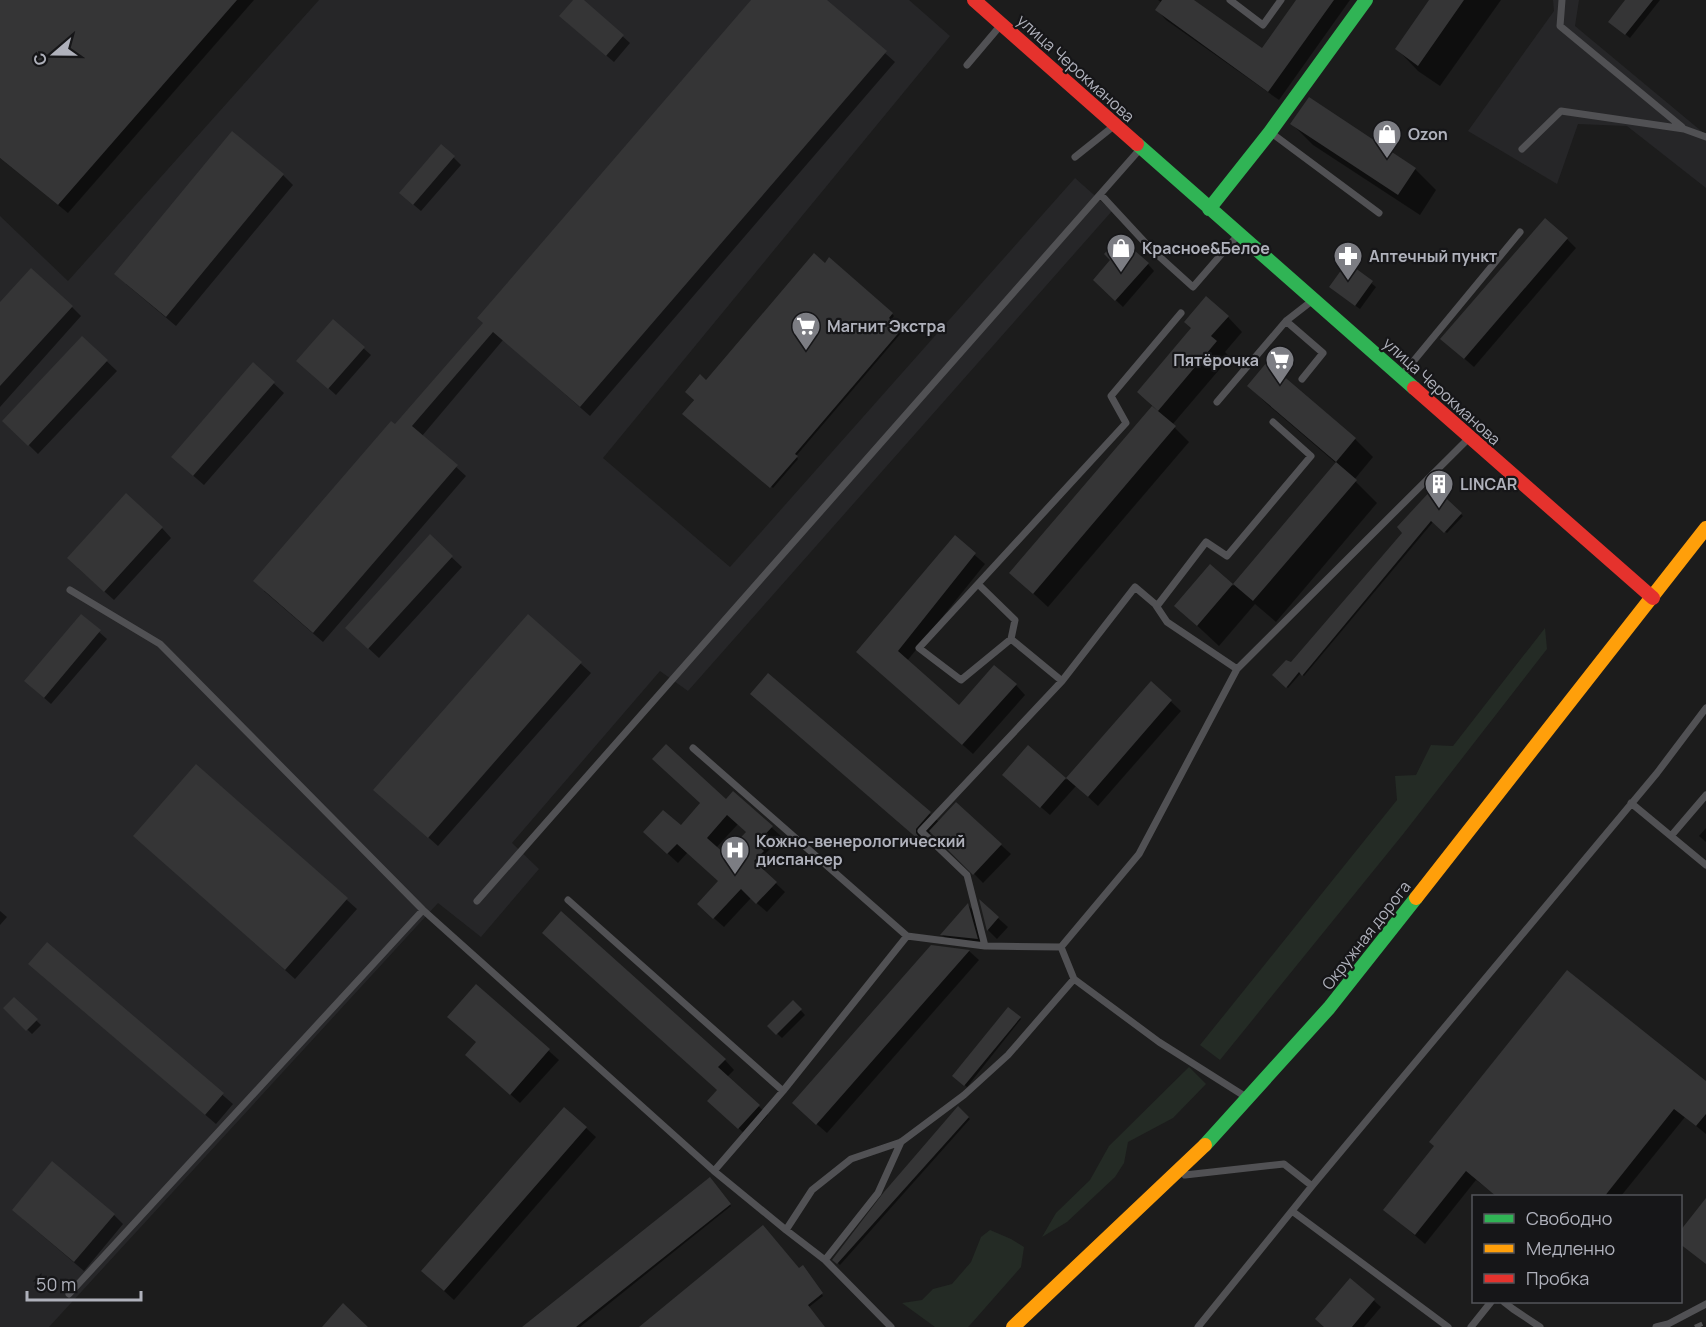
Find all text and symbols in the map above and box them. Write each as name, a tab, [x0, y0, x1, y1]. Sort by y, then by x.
street label: улица Черокманова	[1012, 9, 1140, 127]
north arrow	[24, 24, 84, 84]
text: С	[27, 50, 52, 68]
shop icon: Ozon	[1371, 118, 1403, 160]
place label: Ozon	[1408, 123, 1448, 145]
shop icon: Красное&Белое	[1105, 232, 1137, 274]
place label: Красное&Белое	[1142, 237, 1270, 259]
pharmacy icon: Аптечный пункт	[1332, 240, 1364, 282]
place label: Аптечный пункт	[1369, 245, 1498, 267]
supermarket icon: Магнит Экстра	[790, 310, 822, 352]
place label: Магнит Экстра	[827, 315, 946, 337]
street label: улица Черокманова	[1378, 332, 1506, 450]
supermarket icon: Пятёрочка	[1264, 344, 1296, 386]
place label: Пятёрочка	[1173, 349, 1259, 371]
building icon: LINCAR	[1423, 468, 1455, 510]
place label: LINCAR	[1460, 473, 1517, 495]
place label: Кожно-венерологический диспансер	[756, 830, 965, 870]
hospital icon: Кожно-венерологический диспансер	[719, 834, 751, 876]
street label: Окружная дорога	[1316, 876, 1416, 994]
legend	[1472, 1195, 1682, 1303]
text: Свободно	[1526, 1206, 1612, 1230]
text: Медленно	[1526, 1236, 1615, 1260]
scale bar	[27, 1264, 141, 1302]
text: Пробка	[1526, 1266, 1589, 1290]
text: 50 m	[36, 1272, 76, 1296]

